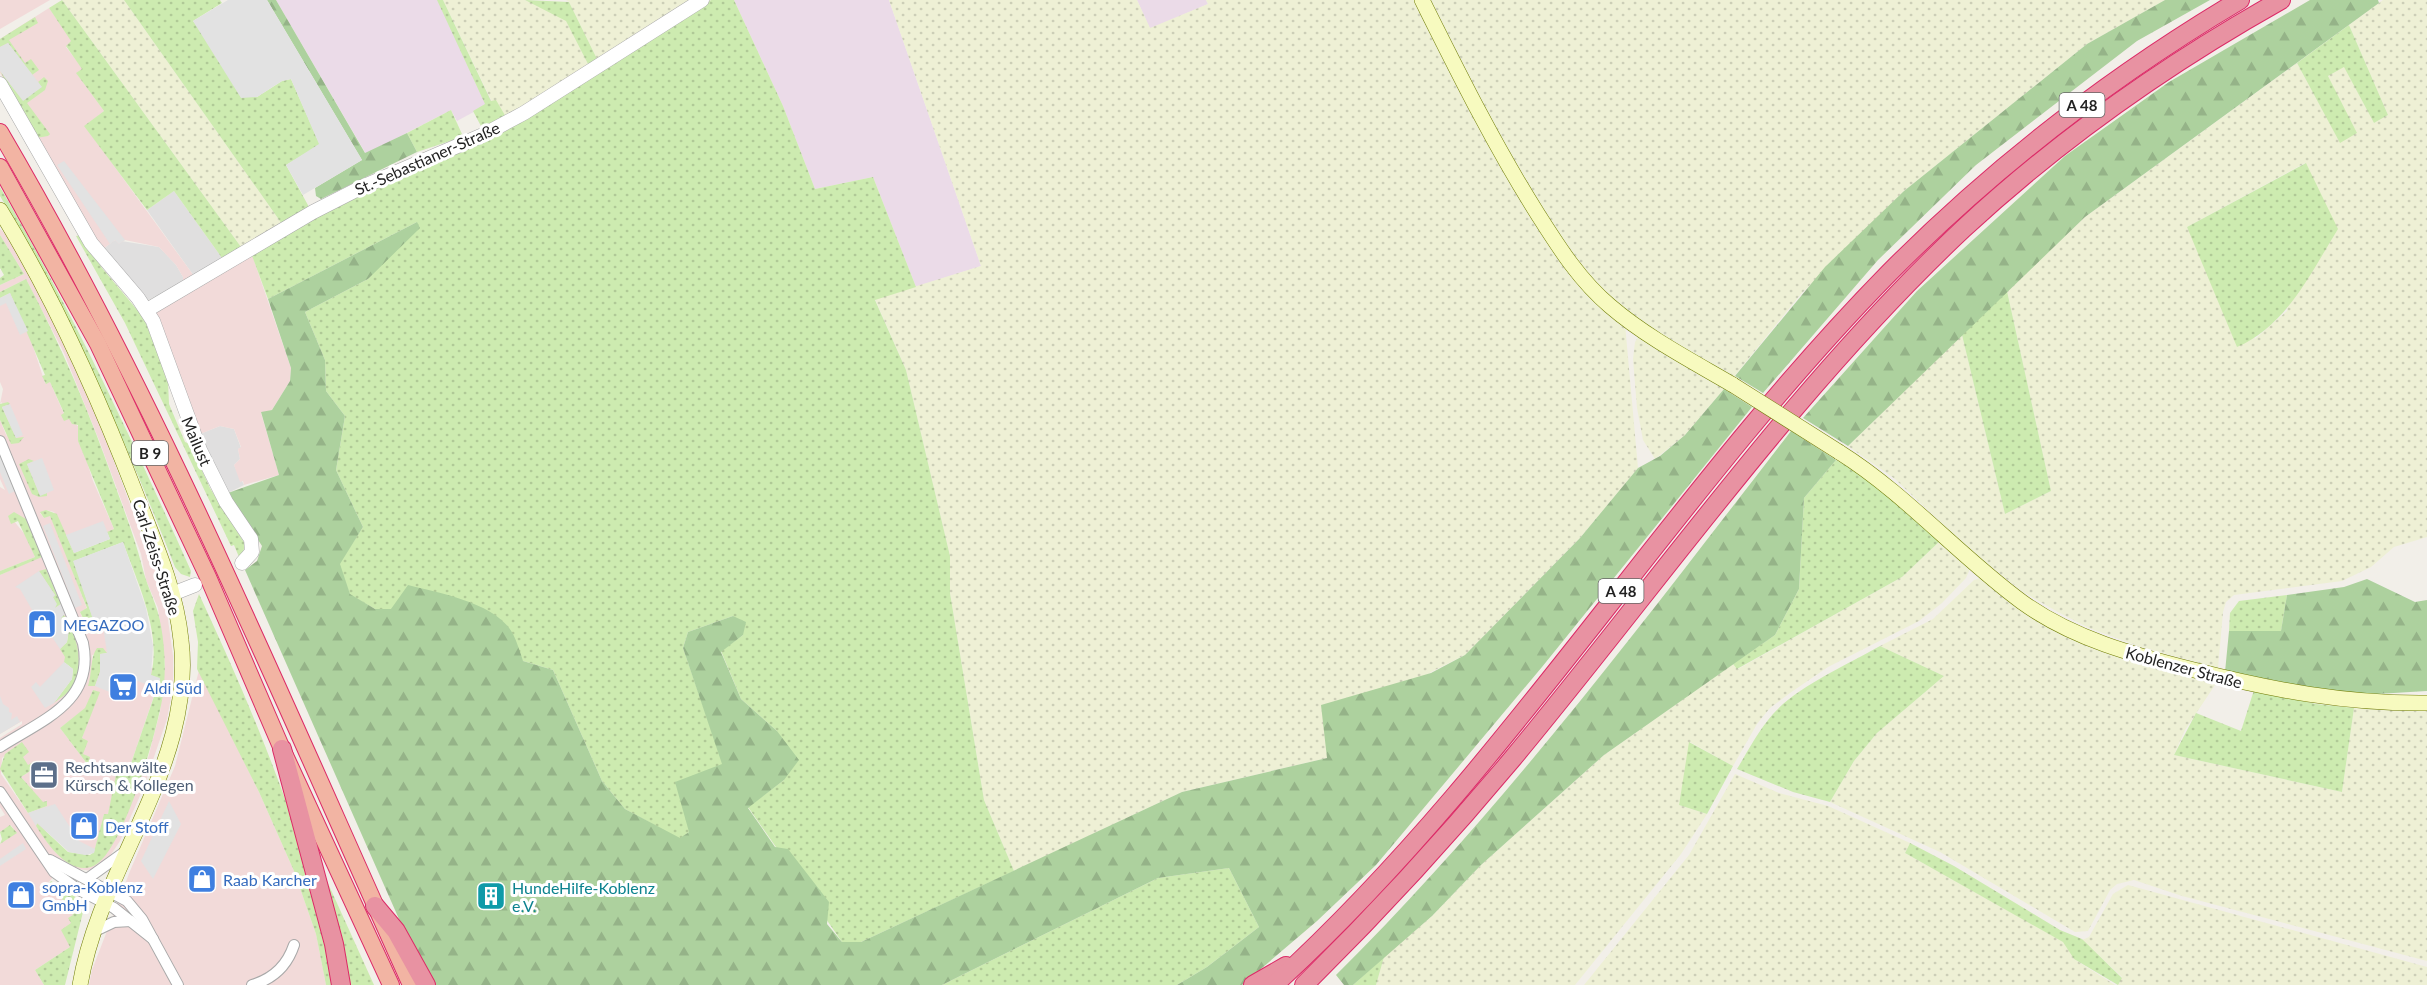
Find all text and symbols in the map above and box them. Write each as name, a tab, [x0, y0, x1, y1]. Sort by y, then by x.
road number: A 48	[2060, 93, 2104, 117]
street label: St.-Sebastianer-Straße	[352, 117, 502, 199]
street label: Mailust	[178, 413, 216, 469]
road number: B 9	[132, 441, 168, 465]
street label: Carl-Zeiss-Straße	[129, 497, 185, 617]
road number: A 48	[1598, 579, 1644, 603]
shop icon: MEGAZOO	[26, 608, 58, 640]
place label: MEGAZOO	[63, 615, 144, 634]
street label: Koblenzer Straße	[2124, 642, 2244, 692]
supermarket icon: Aldi Süd	[107, 671, 139, 703]
place label: Aldi Süd	[144, 678, 202, 697]
place label: Rechtsanwälte Kürsch & Kollegen	[65, 757, 194, 794]
office icon: Rechtsanwälte Kürsch & Kollegen	[28, 759, 60, 791]
shop icon: Der Stoff	[68, 810, 100, 842]
place label: Der Stoff	[105, 817, 169, 836]
shop icon: Raab Karcher	[186, 863, 218, 895]
place label: Raab Karcher	[223, 870, 317, 889]
place label: sopra-Koblenz GmbH	[42, 877, 143, 914]
place label: HundeHilfe-Koblenz e.V.	[512, 878, 655, 915]
shop icon: sopra-Koblenz GmbH	[5, 879, 37, 911]
building icon: HundeHilfe-Koblenz e.V.	[475, 880, 507, 912]

